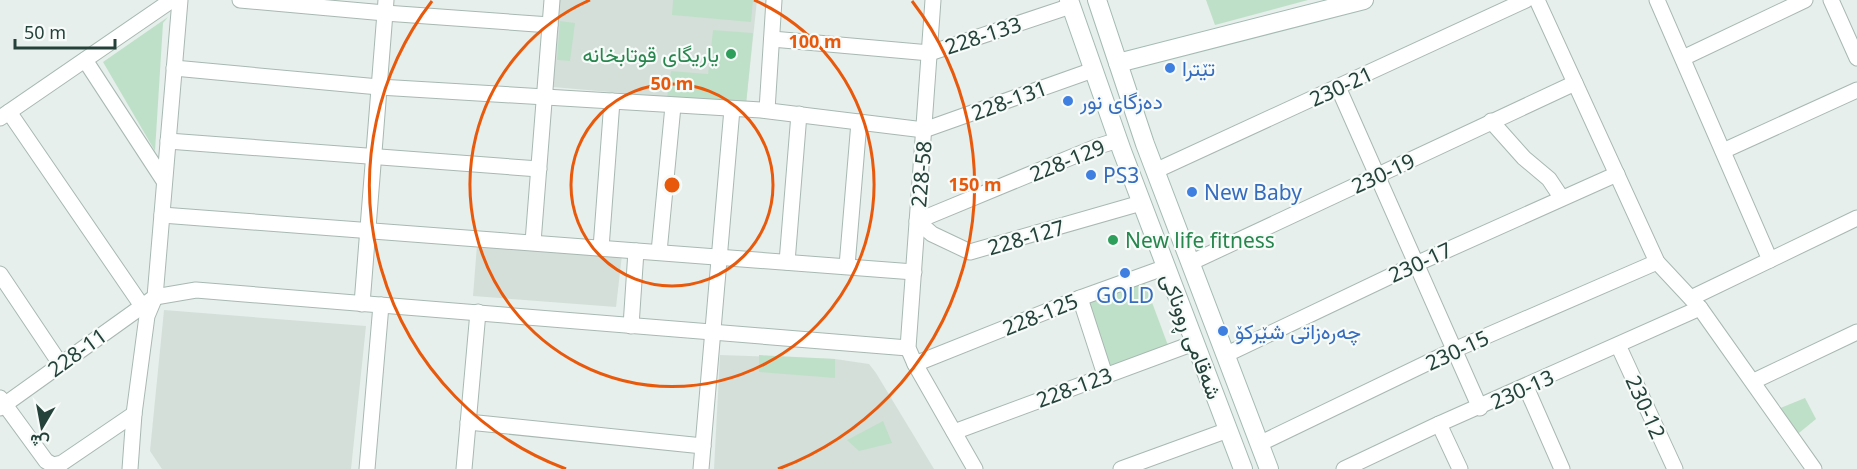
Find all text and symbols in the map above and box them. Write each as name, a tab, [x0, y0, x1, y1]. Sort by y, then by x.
street label: 228-133	[941, 10, 1025, 60]
scale bar	[15, 12, 116, 50]
text: 50 m	[24, 20, 66, 44]
text: 100 m	[788, 29, 842, 53]
place label: یاریگای قوتابخانە	[582, 40, 719, 68]
marker: یاریگای قوتابخانە	[724, 47, 738, 61]
place label: تێترا	[1182, 54, 1215, 82]
street label: 230-21	[1305, 59, 1377, 113]
marker: تێترا	[1163, 61, 1177, 75]
text: 50 m	[651, 71, 693, 95]
street label: 228-131	[967, 73, 1051, 127]
place label: دەزگای نور	[1079, 87, 1163, 115]
marker: دەزگای نور	[1061, 94, 1075, 108]
street label: 228-129	[1025, 132, 1109, 188]
street label: 228-58	[904, 139, 938, 209]
street label: 230-19	[1347, 146, 1419, 200]
place label: PS3	[1103, 161, 1139, 189]
marker: PS3	[1084, 168, 1098, 182]
text: 150 m	[948, 172, 1002, 196]
centre of rings	[662, 175, 682, 195]
place label: New Baby	[1204, 178, 1302, 206]
marker: New Baby	[1185, 185, 1199, 199]
street label: 228-127	[984, 213, 1068, 261]
place label: New life fitness	[1125, 226, 1275, 254]
marker: New life fitness	[1106, 233, 1120, 247]
street label: 230-17	[1384, 235, 1456, 289]
marker: GOLD	[1118, 266, 1132, 280]
street label: شەقامی ڕووناکی	[1151, 269, 1229, 405]
place label: GOLD	[1096, 281, 1154, 309]
street label: 228-125	[998, 286, 1082, 342]
place label: چەرەزاتی شێرکۆ	[1235, 317, 1361, 346]
street label: 228-11	[42, 321, 112, 383]
street label: 230-15	[1421, 323, 1493, 377]
marker: چەرەزاتی شێرکۆ	[1216, 324, 1230, 338]
street label: 228-123	[1032, 360, 1116, 414]
street label: 230-13	[1486, 363, 1558, 415]
street label: 230-12	[1620, 371, 1672, 443]
north arrow	[12, 397, 72, 457]
text: ش	[28, 429, 51, 454]

